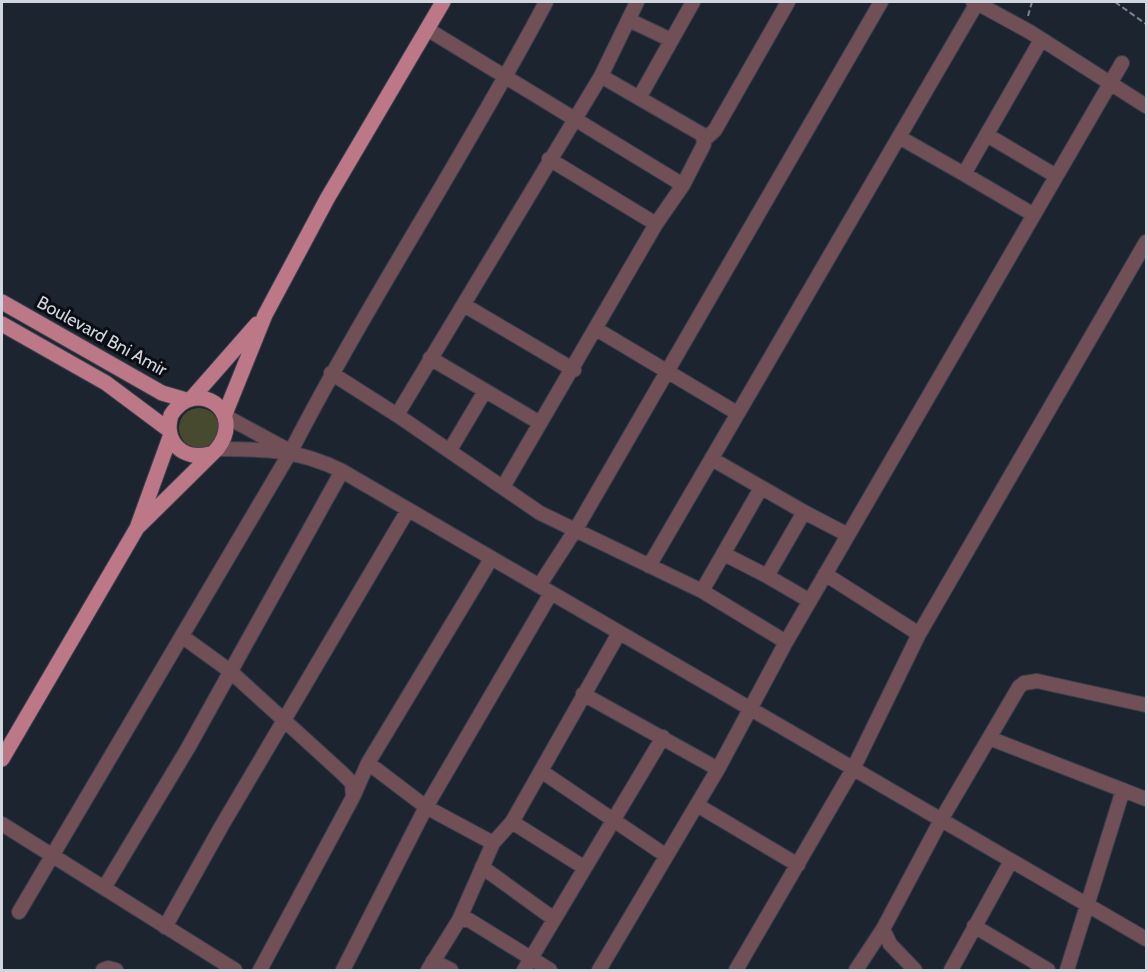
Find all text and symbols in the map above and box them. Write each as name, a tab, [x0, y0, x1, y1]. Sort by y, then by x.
street label: Boulevard Bni Amir	[33, 291, 171, 381]

